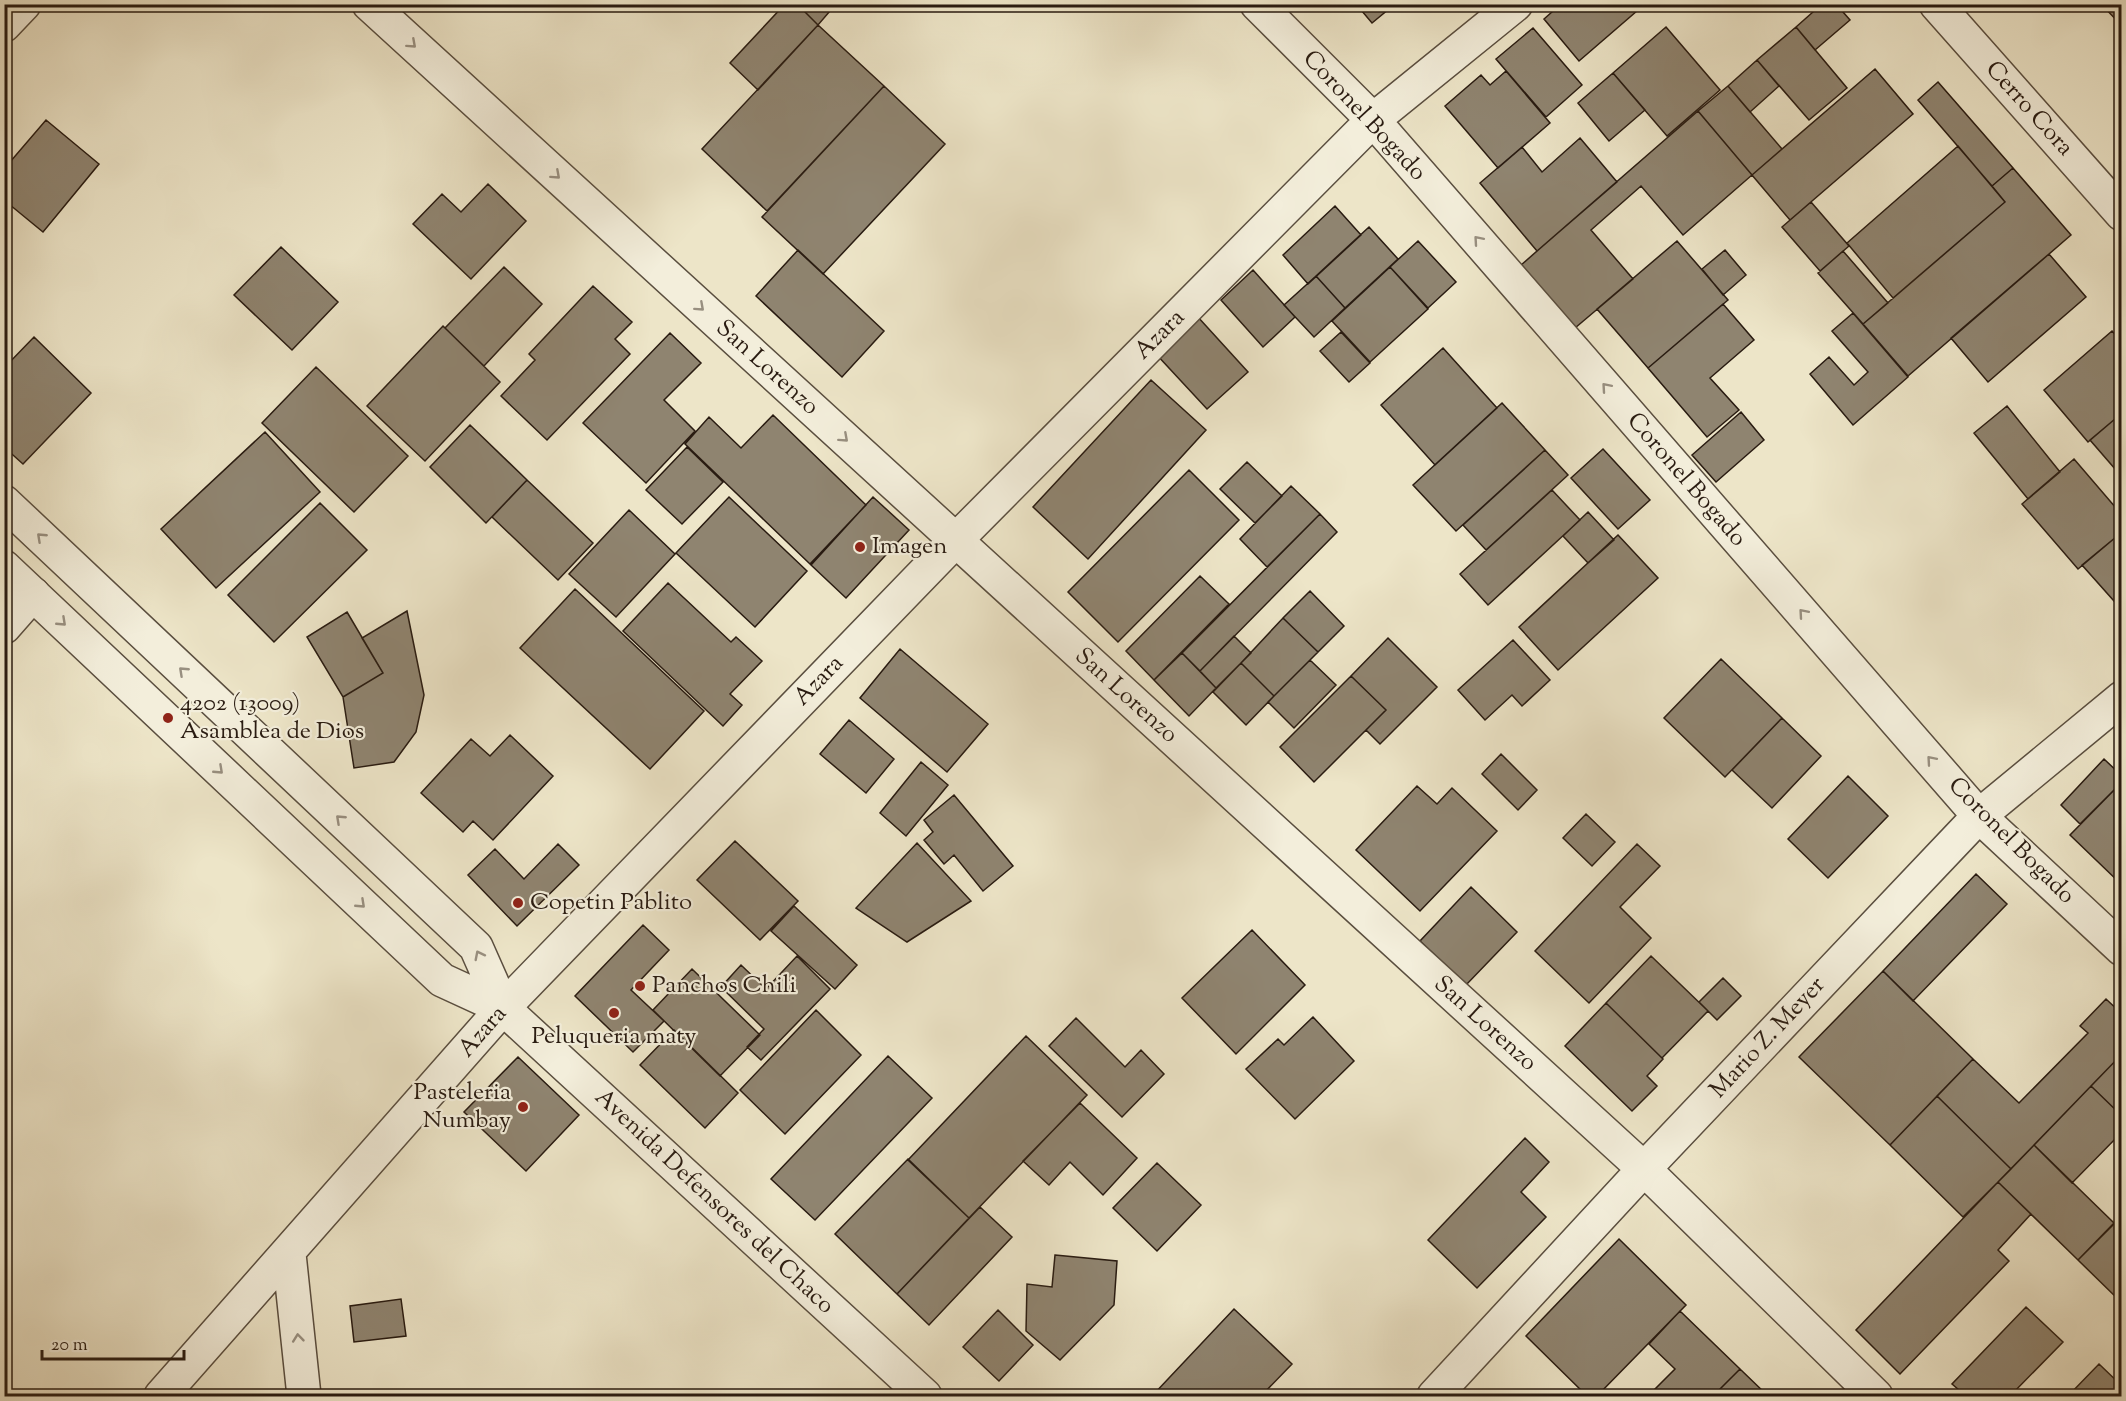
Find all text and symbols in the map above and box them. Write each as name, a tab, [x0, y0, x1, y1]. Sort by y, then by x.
one-way arrow	[405, 37, 416, 48]
street label: Coronel Bogado	[1294, 43, 1434, 189]
street label: Cerro Cora	[1977, 54, 2081, 164]
one-way arrow	[549, 168, 560, 179]
one-way arrow	[1474, 236, 1485, 247]
one-way arrow	[693, 300, 704, 311]
street label: Azara	[1127, 302, 1193, 368]
street label: San Lorenzo	[708, 312, 826, 424]
one-way arrow	[1602, 383, 1613, 394]
street label: Coronel Bogado	[1618, 405, 1754, 555]
one-way arrow	[837, 431, 848, 442]
place label: Imagen	[872, 530, 947, 564]
one-way arrow	[38, 533, 49, 544]
marker: Imagen	[853, 540, 867, 554]
one-way arrow	[1799, 609, 1810, 620]
one-way arrow	[56, 615, 66, 626]
street label: San Lorenzo	[1067, 640, 1185, 752]
street label: Azara	[786, 648, 852, 714]
one-way arrow	[179, 667, 190, 678]
place label: 4202 (13009) Asamblea de Dios	[180, 687, 364, 749]
marker: 4202 (13009) Asamblea de Dios	[161, 711, 175, 725]
one-way arrow	[1927, 756, 1938, 767]
one-way arrow	[213, 763, 223, 774]
street label: Coronel Bogado	[1940, 770, 2082, 912]
one-way arrow	[336, 815, 346, 826]
place label: Copetin Pablito	[530, 886, 692, 920]
marker: Copetin Pablito	[511, 896, 525, 910]
one-way arrow	[354, 897, 365, 908]
one-way arrow	[474, 950, 486, 961]
street label: San Lorenzo	[1426, 968, 1544, 1080]
place label: Panchos Chili	[652, 969, 796, 1003]
street label: Mario Z. Meyer	[1703, 970, 1833, 1106]
marker: Panchos Chili	[633, 979, 647, 993]
street label: Azara	[451, 998, 515, 1066]
marker: Peluqueria maty	[607, 1006, 621, 1020]
place label: Peluqueria maty	[532, 1020, 696, 1054]
place label: Pasteleria Numbay	[414, 1076, 511, 1138]
street label: Avenida Defensores del Chaco	[587, 1082, 841, 1322]
marker: Pasteleria Numbay	[516, 1100, 530, 1114]
scale bar	[42, 1323, 184, 1361]
text: 20 m	[51, 1333, 88, 1359]
one-way arrow	[292, 1334, 305, 1343]

